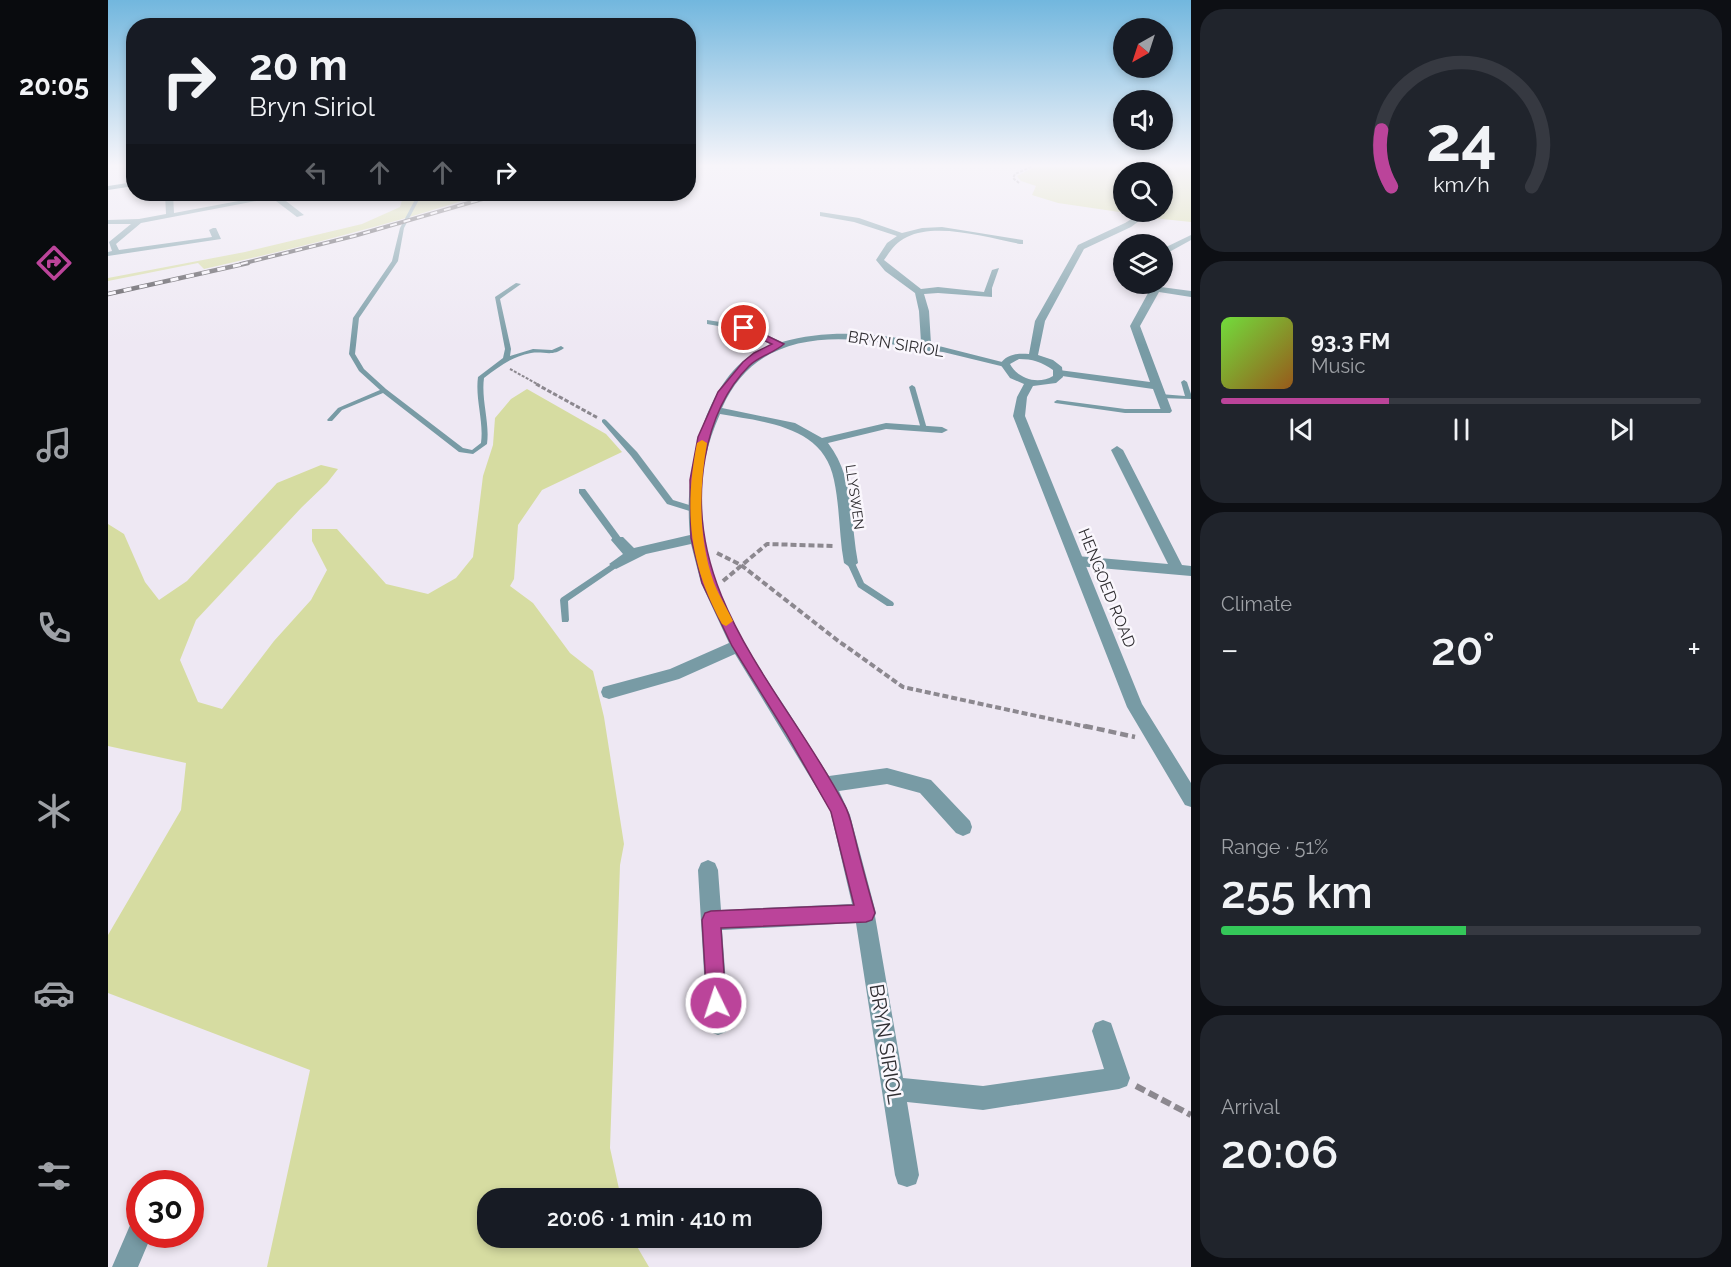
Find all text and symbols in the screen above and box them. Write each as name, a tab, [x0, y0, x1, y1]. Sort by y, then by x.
north arrow	[1113, 18, 1173, 78]
map controls	[1113, 18, 1173, 294]
text: 20 m	[249, 41, 348, 90]
icon: right	[150, 42, 228, 120]
text: 20:05	[19, 70, 89, 101]
button: sound	[1113, 90, 1173, 150]
text: Bryn Siriol	[249, 91, 375, 122]
text: 24	[1426, 102, 1496, 176]
icon: left	[300, 156, 333, 189]
icon: ahead	[363, 156, 396, 189]
icon: ahead	[426, 156, 459, 189]
icon: right	[489, 156, 522, 189]
button: search	[1113, 162, 1173, 222]
text: km/h	[1433, 173, 1489, 198]
button: layers	[1113, 234, 1173, 294]
icon: directions	[33, 242, 75, 284]
pin	[718, 302, 769, 353]
icon: arrive	[727, 311, 760, 344]
street label: BRYN SIRIOL	[847, 327, 946, 361]
text: 93.3 FM	[1311, 328, 1390, 354]
text: Music	[1311, 354, 1365, 378]
icon: previous	[1285, 413, 1318, 446]
icon: pause	[1445, 413, 1478, 446]
icon: next	[1605, 413, 1638, 446]
icon: music	[33, 424, 75, 466]
street label: LLYSWEN	[843, 463, 867, 531]
street label: HENGOED ROAD	[1074, 526, 1140, 650]
text: Climate	[1221, 592, 1292, 616]
icon: phone	[33, 607, 75, 649]
text: 20°	[1431, 623, 1495, 676]
text: −	[1221, 630, 1239, 669]
text: +	[1687, 630, 1701, 669]
icon: climate	[33, 790, 75, 832]
text: Range · 51%	[1221, 835, 1328, 859]
text: 255 km	[1221, 866, 1373, 919]
position arrow	[684, 971, 748, 1035]
icon: car	[33, 972, 75, 1014]
street label: BRYN SIRIOL	[865, 982, 907, 1106]
text: Arrival	[1221, 1095, 1280, 1119]
text: 20:06	[1221, 1126, 1338, 1179]
icon: filters	[33, 1155, 75, 1197]
speed limit sign: 30	[126, 1170, 204, 1248]
text: 20:06 · 1 min · 410 m	[547, 1205, 752, 1231]

